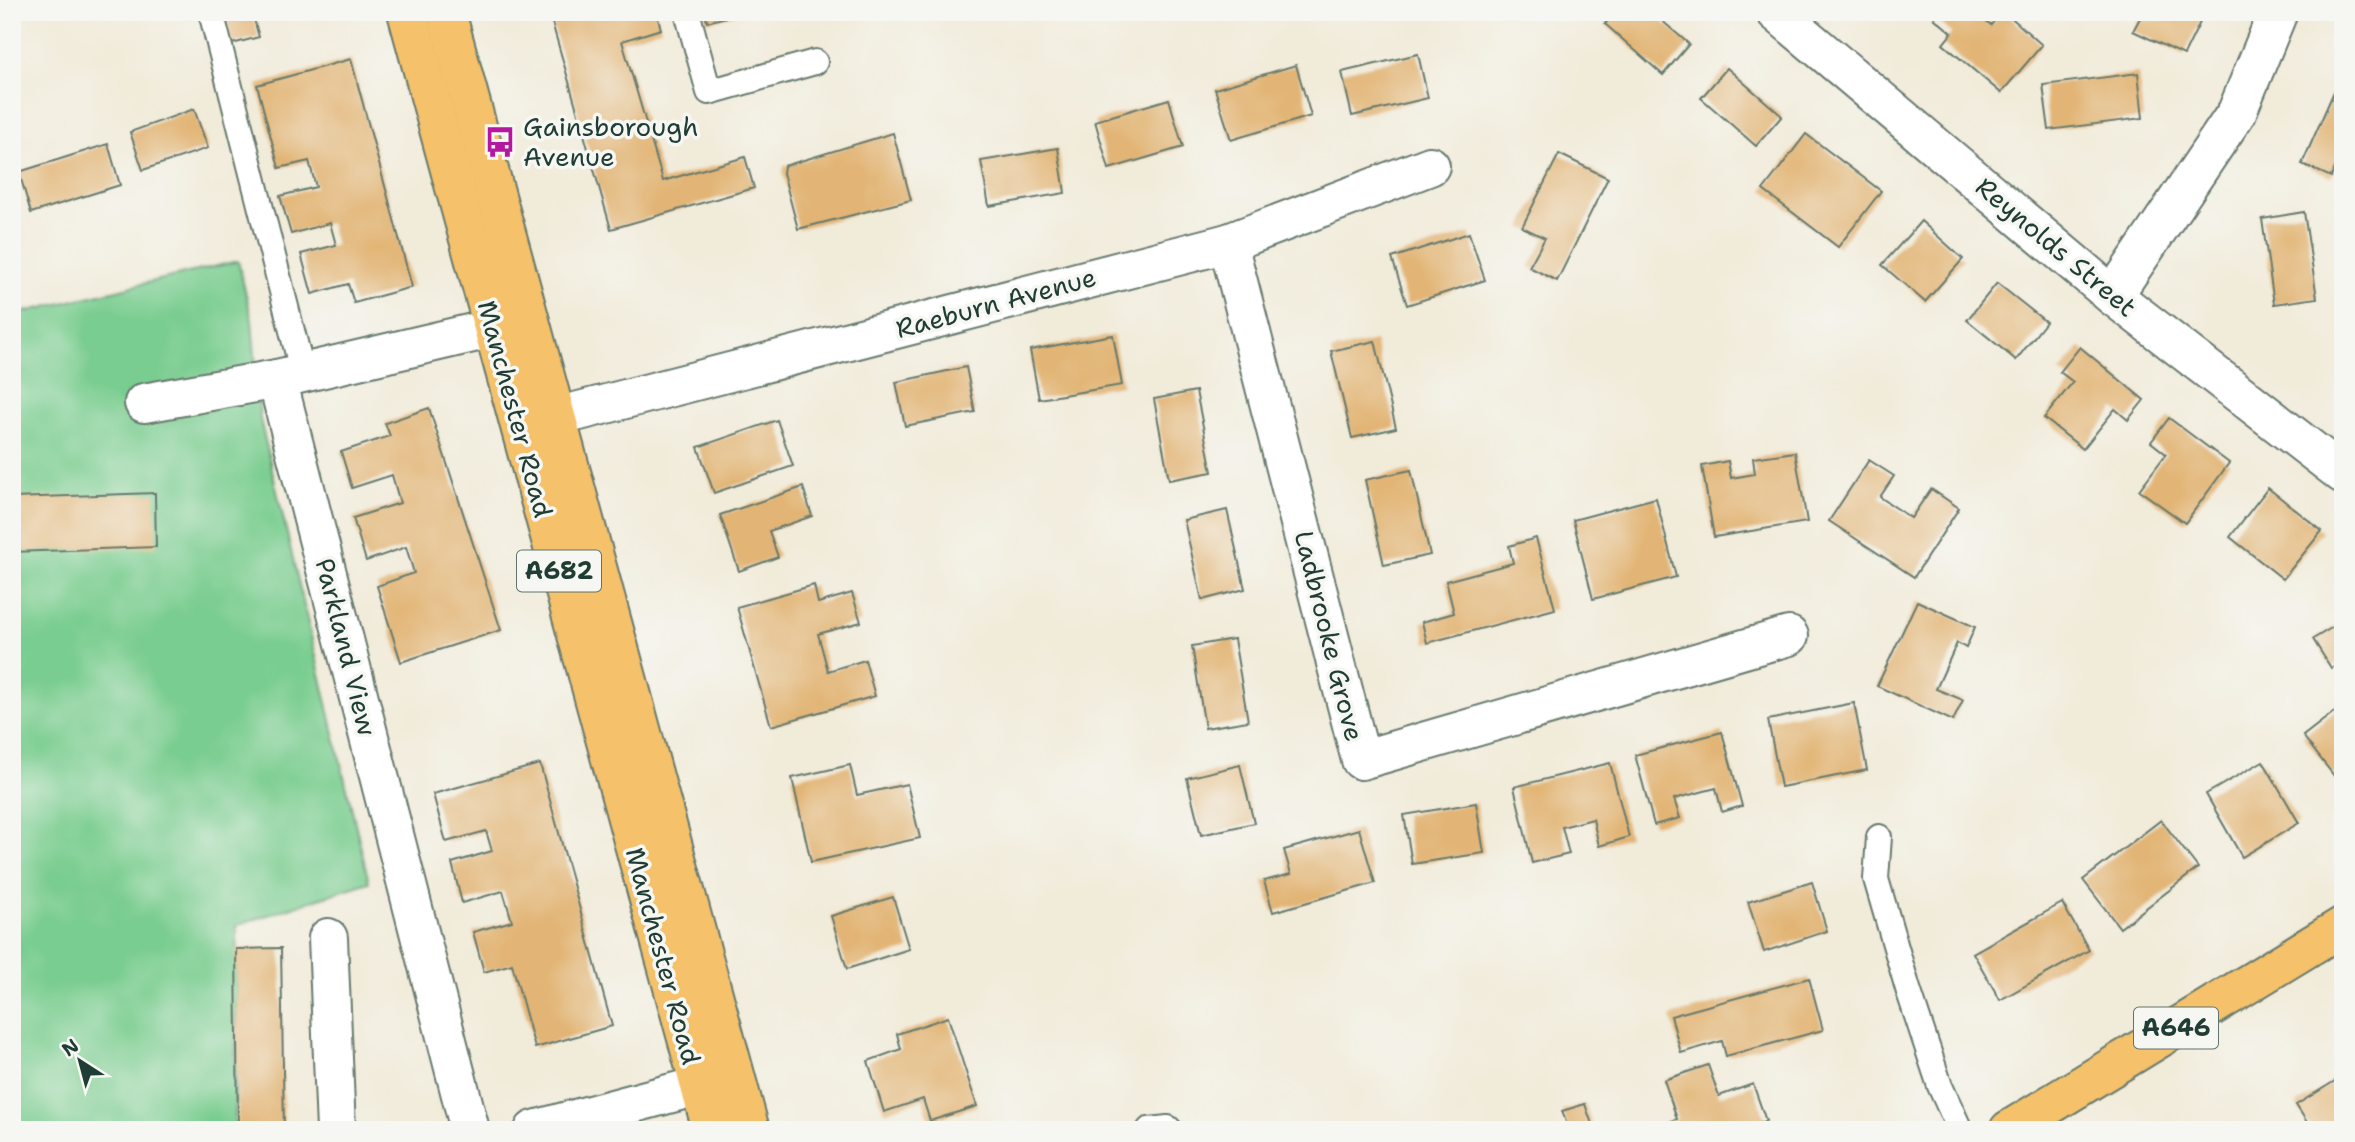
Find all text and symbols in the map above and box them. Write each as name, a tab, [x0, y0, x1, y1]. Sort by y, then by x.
place label: Gainsborough Avenue	[523, 109, 699, 174]
bus stop icon: Gainsborough Avenue	[483, 125, 517, 159]
street label: Reynolds Street	[1968, 169, 2144, 324]
street label: Raeburn Avenue	[892, 259, 1100, 346]
street label: Manchester Road	[470, 296, 561, 521]
street label: Ladbrooke Grove	[1286, 527, 1373, 745]
road number: A682	[517, 550, 601, 592]
street label: Parkland View	[307, 554, 385, 739]
street label: Manchester Road	[618, 843, 709, 1068]
road number: A646	[2134, 1008, 2218, 1048]
north arrow	[46, 1026, 116, 1096]
text: N	[57, 1033, 84, 1062]

